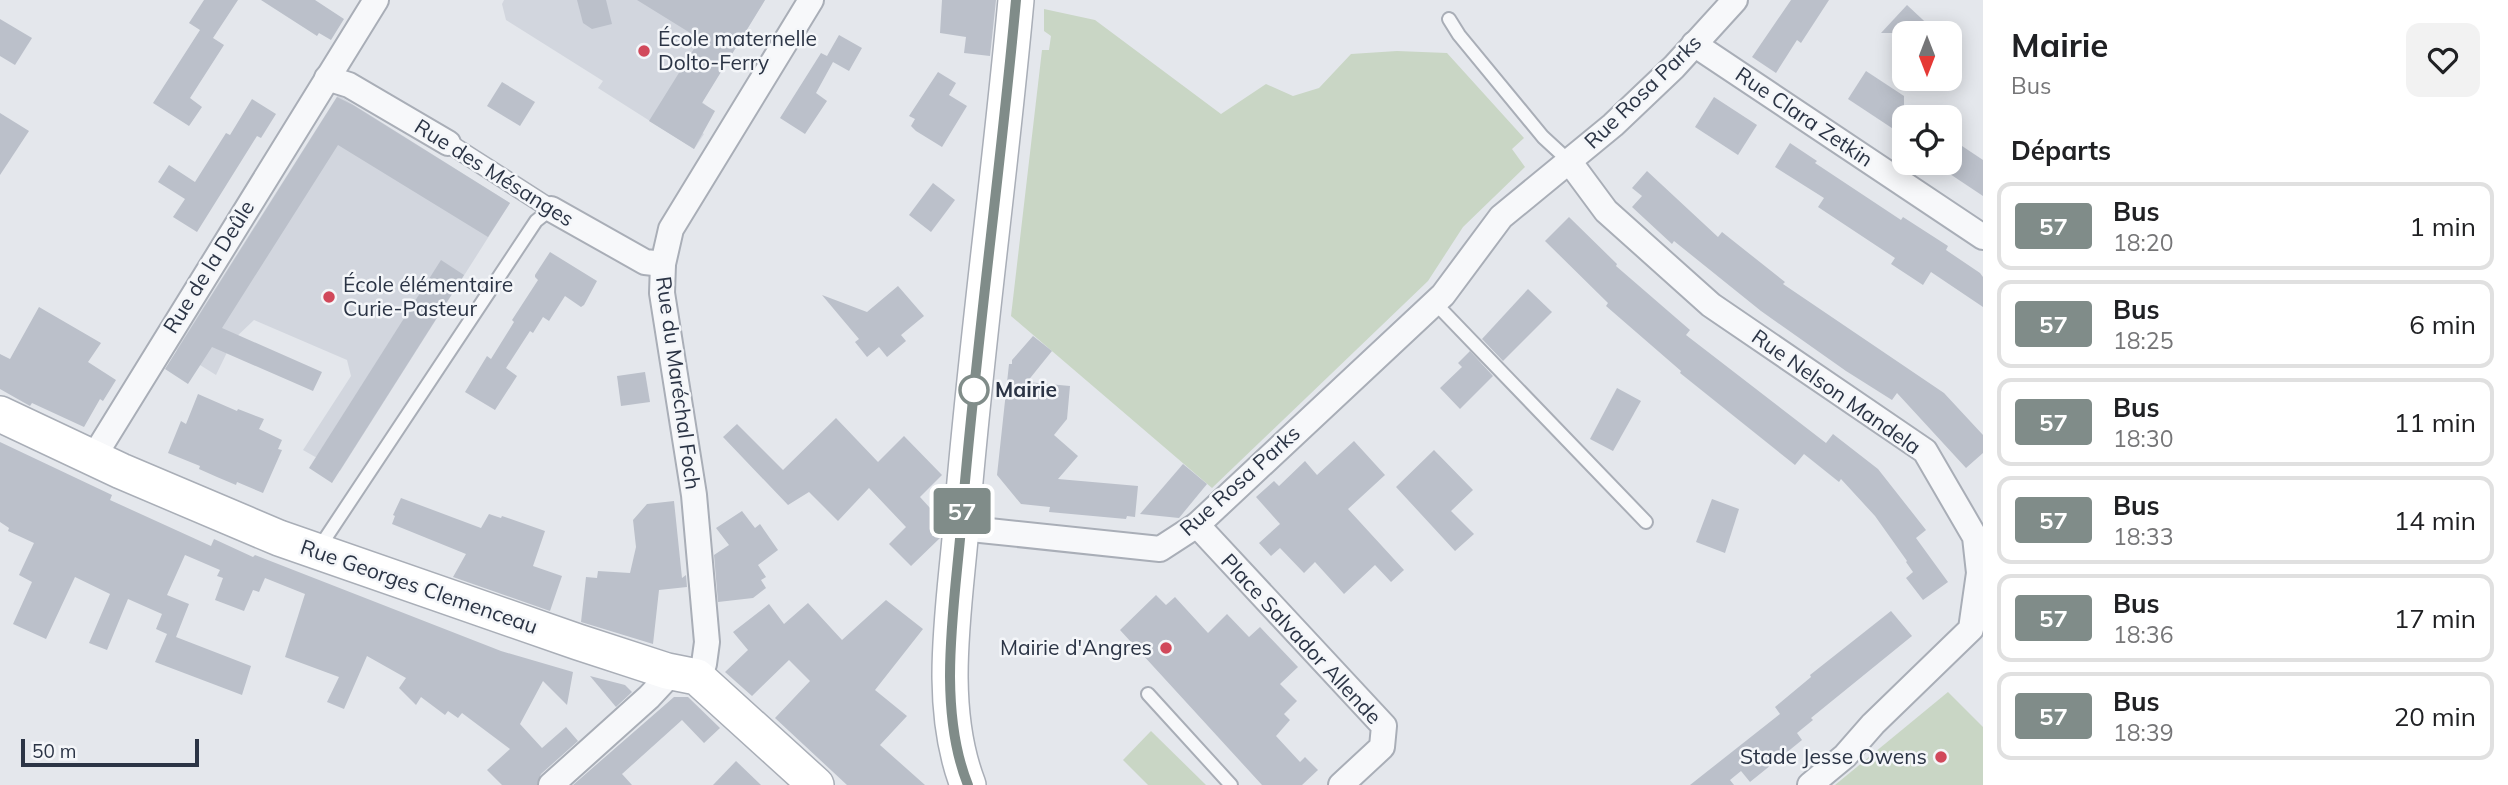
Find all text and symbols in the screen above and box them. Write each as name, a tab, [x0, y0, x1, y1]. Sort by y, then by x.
north arrow	[1892, 21, 1962, 91]
map controls	[1892, 21, 1962, 175]
button: heart	[2406, 23, 2480, 97]
text: Mairie	[2011, 24, 2108, 65]
place label: École maternelle Dolto-Ferry	[658, 25, 817, 75]
street label: Rue Rosa Parks	[1578, 29, 1706, 154]
marker: École maternelle Dolto-Ferry	[636, 43, 652, 59]
street label: Rue Clara Zetkin	[1731, 61, 1878, 172]
text: Bus	[2011, 71, 2051, 100]
button: locate	[1892, 105, 1962, 175]
street label: Rue des Mésanges	[410, 113, 579, 232]
text: Départs	[2011, 134, 2111, 167]
street label: Rue de la Deûle	[157, 195, 259, 338]
text: Bus	[2113, 195, 2159, 228]
text: 1 min	[2409, 210, 2476, 243]
text: 57	[2039, 211, 2068, 241]
text: 18:20	[2113, 228, 2173, 257]
place label: École élémentaire Curie-Pasteur	[343, 271, 513, 321]
street label: Rue du Maréchal Foch	[651, 275, 707, 491]
marker: École élémentaire Curie-Pasteur	[321, 289, 337, 305]
text: Bus	[2113, 293, 2159, 326]
text: 6 min	[2409, 308, 2476, 341]
text: 57	[2039, 309, 2068, 339]
street label: Rue Nelson Mandela	[1747, 323, 1926, 459]
text: 18:25	[2113, 326, 2173, 355]
marker: Mairie	[959, 375, 989, 405]
place label: Mairie	[995, 376, 1057, 402]
text: Bus	[2113, 391, 2159, 424]
text: 11 min	[2394, 406, 2476, 439]
text: 57	[2039, 407, 2068, 437]
street label: Rue Rosa Parks	[1174, 419, 1305, 541]
text: 18:30	[2113, 424, 2173, 453]
line badge: 57	[930, 488, 993, 534]
text: Bus	[2113, 489, 2159, 522]
text: 57	[948, 496, 976, 526]
text: 14 min	[2394, 504, 2476, 537]
text: 57	[2039, 505, 2068, 535]
text: 18:33	[2113, 522, 2173, 551]
street label: Rue Georges Clemenceau	[297, 533, 541, 639]
street label: Place Salvador Allende	[1216, 548, 1387, 729]
text: Bus	[2113, 587, 2159, 620]
text: 17 min	[2394, 602, 2476, 635]
text: 57	[2039, 603, 2068, 633]
text: 18:36	[2113, 620, 2173, 649]
place label: Mairie d'Angres	[1000, 634, 1152, 660]
marker: Mairie d'Angres	[1158, 640, 1174, 656]
text: Bus	[2113, 685, 2159, 718]
text: 20 min	[2394, 700, 2476, 733]
text: 57	[2039, 701, 2068, 731]
text: 18:39	[2113, 718, 2173, 747]
scale bar	[21, 736, 200, 768]
text: 50 m	[32, 739, 76, 763]
place label: Stade Jesse Owens	[1740, 743, 1927, 769]
marker: Stade Jesse Owens	[1933, 749, 1949, 765]

